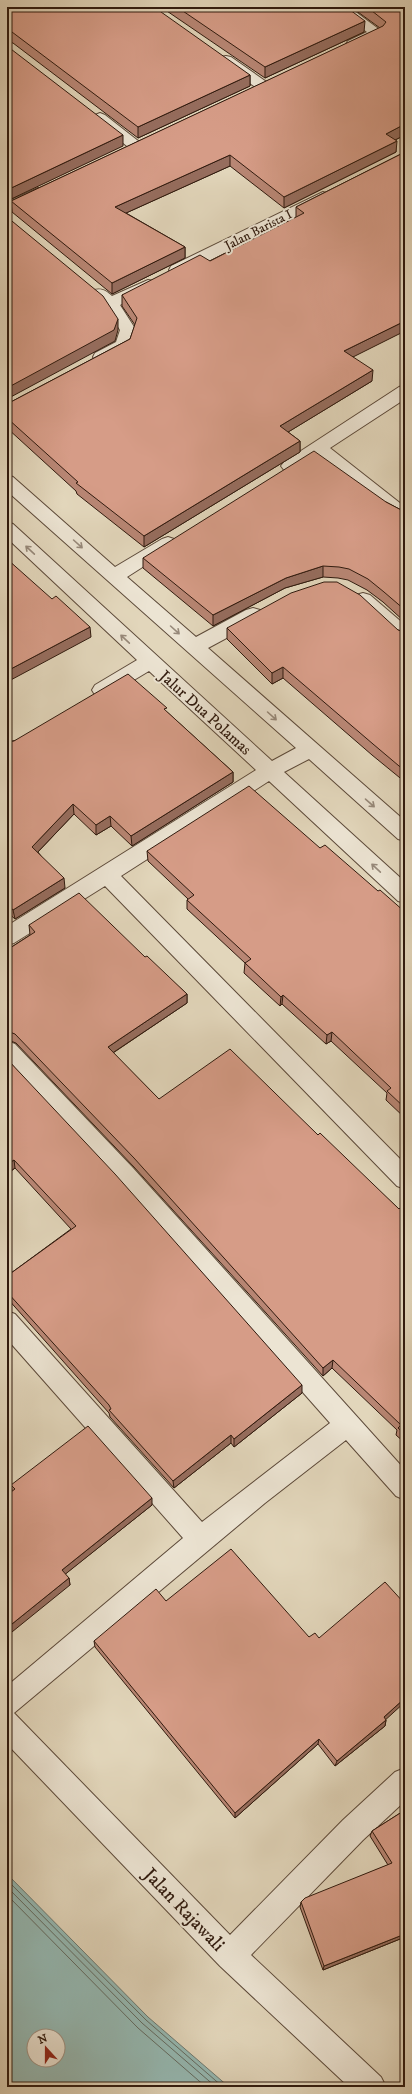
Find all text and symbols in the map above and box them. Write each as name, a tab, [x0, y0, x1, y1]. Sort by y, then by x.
street label: Jalan Barista I	[221, 206, 295, 254]
one-way arrow	[73, 539, 83, 548]
one-way arrow	[25, 546, 35, 555]
one-way arrow	[170, 625, 180, 634]
one-way arrow	[120, 635, 130, 644]
street label: Jalur Dua Polamas	[154, 665, 256, 759]
one-way arrow	[267, 712, 278, 721]
one-way arrow	[365, 798, 375, 807]
one-way arrow	[372, 864, 382, 873]
street label: Jalan Rajawali	[137, 1862, 229, 1957]
north arrow	[26, 2028, 66, 2068]
text: N	[36, 2031, 49, 2048]

